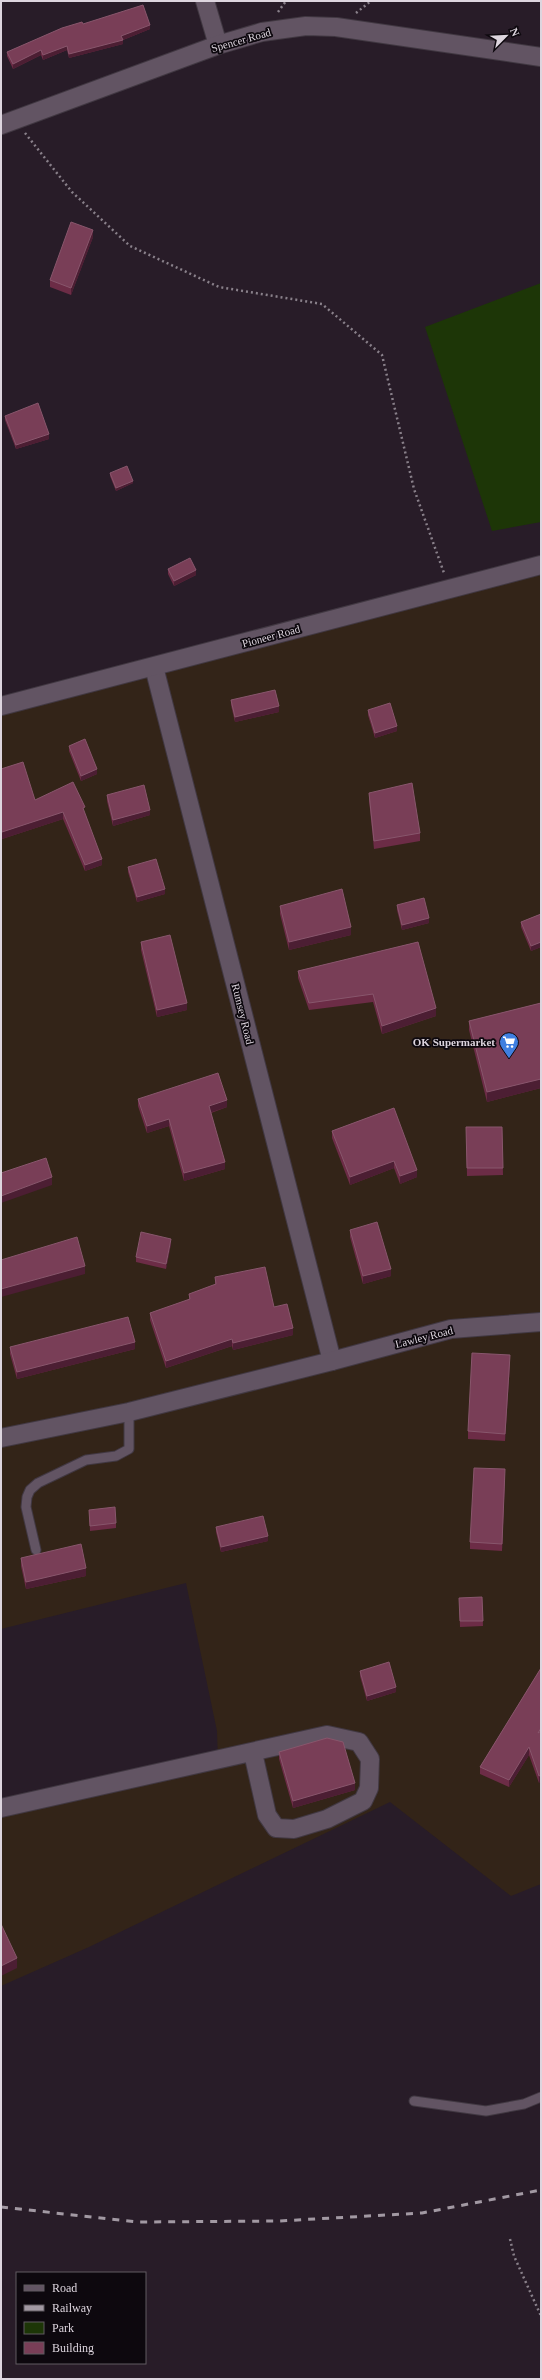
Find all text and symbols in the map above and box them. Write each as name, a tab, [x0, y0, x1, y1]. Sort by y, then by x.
north arrow	[486, 16, 526, 56]
street label: Spencer Road	[210, 26, 273, 54]
text: N	[508, 26, 522, 38]
street label: Pioneer Road	[241, 622, 302, 650]
street label: Rumsey Road	[230, 982, 256, 1046]
supermarket icon: OK Supermarket	[498, 1031, 520, 1059]
place label: OK Supermarket	[413, 1036, 495, 1048]
street label: Lawley Road	[394, 1324, 455, 1350]
legend	[16, 2272, 146, 2364]
text: Road	[52, 2281, 77, 2295]
text: Railway	[52, 2301, 92, 2315]
text: Park	[52, 2321, 74, 2335]
text: Building	[52, 2341, 94, 2355]

